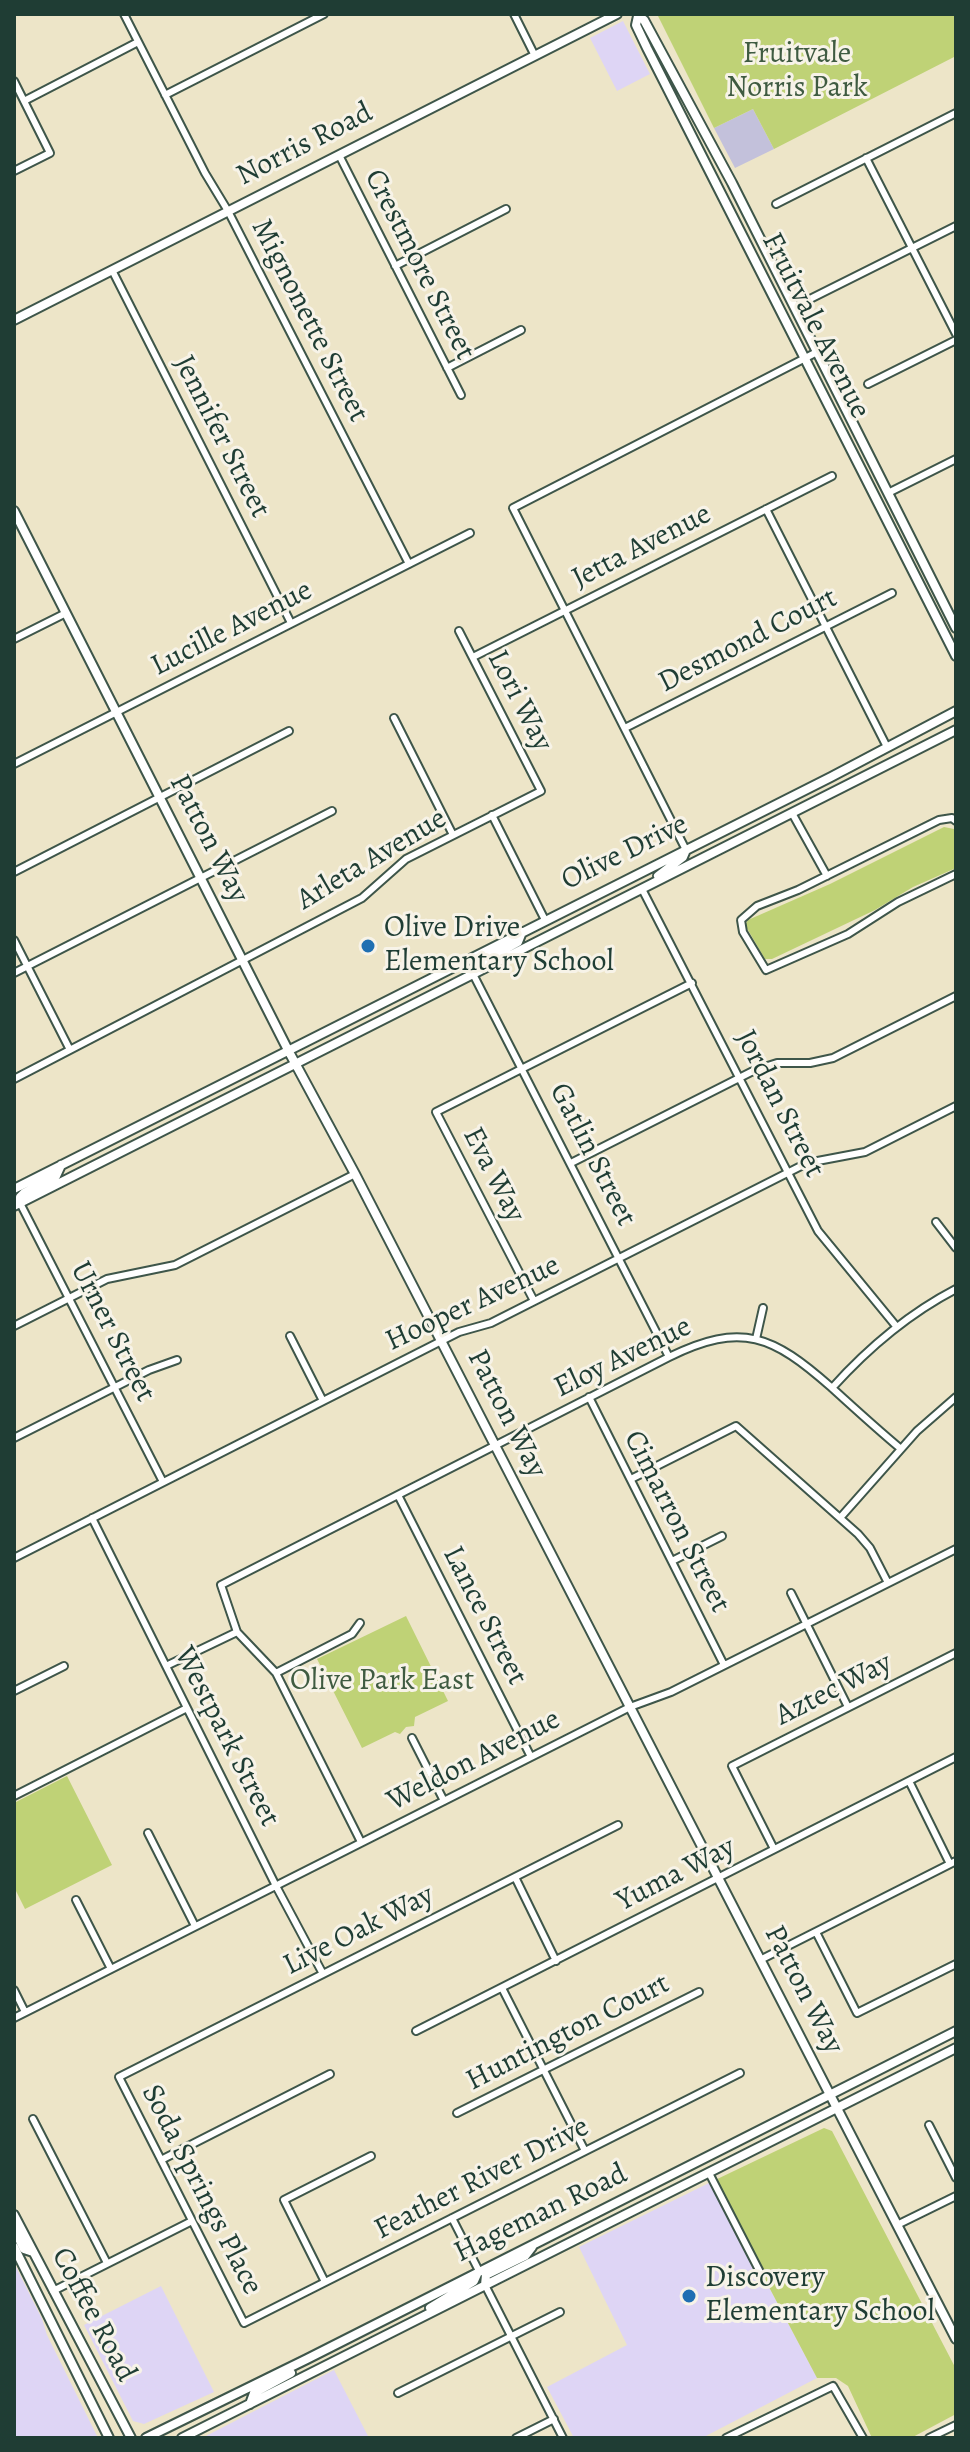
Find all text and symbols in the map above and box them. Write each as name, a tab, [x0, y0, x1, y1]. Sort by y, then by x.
park label: Fruitvale Norris Park	[726, 37, 868, 108]
street label: Norris Road	[231, 95, 379, 195]
street label: Crestmore Street	[356, 164, 482, 366]
street label: Mignonette Street	[242, 214, 376, 428]
street label: Fruitvale Avenue	[753, 227, 877, 425]
street label: Jennifer Street	[165, 350, 277, 524]
street label: Jetta Avenue	[567, 497, 717, 597]
street label: Lucille Avenue	[145, 573, 319, 685]
street label: Desmond Court	[653, 581, 843, 701]
street label: Lori Way	[478, 645, 560, 757]
street label: Patton Way	[160, 769, 256, 909]
street label: Arleta Avenue	[291, 801, 453, 919]
street label: Olive Drive	[556, 807, 694, 899]
place label: Olive Drive Elementary School	[384, 911, 614, 982]
marker: Olive Drive Elementary School	[359, 937, 377, 955]
street label: Jordan Street	[726, 1024, 832, 1184]
street label: Gatlin Street	[541, 1078, 643, 1232]
street label: Eva Way	[454, 1121, 532, 1229]
street label: Hooper Avenue	[380, 1248, 566, 1360]
street label: Urner Street	[61, 1256, 163, 1408]
street label: Eloy Avenue	[549, 1309, 697, 1407]
street label: Patton Way	[458, 1344, 554, 1484]
street label: Cimarron Street	[615, 1425, 737, 1619]
street label: Lance Street	[434, 1541, 534, 1691]
street label: Westpark Street	[165, 1641, 287, 1833]
street label: Aztec Way	[770, 1645, 898, 1735]
park label: Olive Park East	[290, 1664, 474, 1700]
street label: Weldon Avenue	[382, 1702, 566, 1820]
street label: Yuma Way	[610, 1830, 742, 1920]
street label: Live Oak Way	[278, 1878, 440, 1984]
street label: Patton Way	[755, 1920, 851, 2060]
street label: Huntington Court	[460, 1966, 676, 2100]
street label: Soda Springs Place	[133, 2079, 269, 2301]
street label: Feather River Drive	[369, 2109, 595, 2249]
street label: Hageman Road	[449, 2157, 633, 2271]
street label: Coffee Road	[43, 2242, 143, 2388]
place label: Discovery Elementary School	[705, 2261, 935, 2332]
marker: Discovery Elementary School	[680, 2287, 698, 2305]

